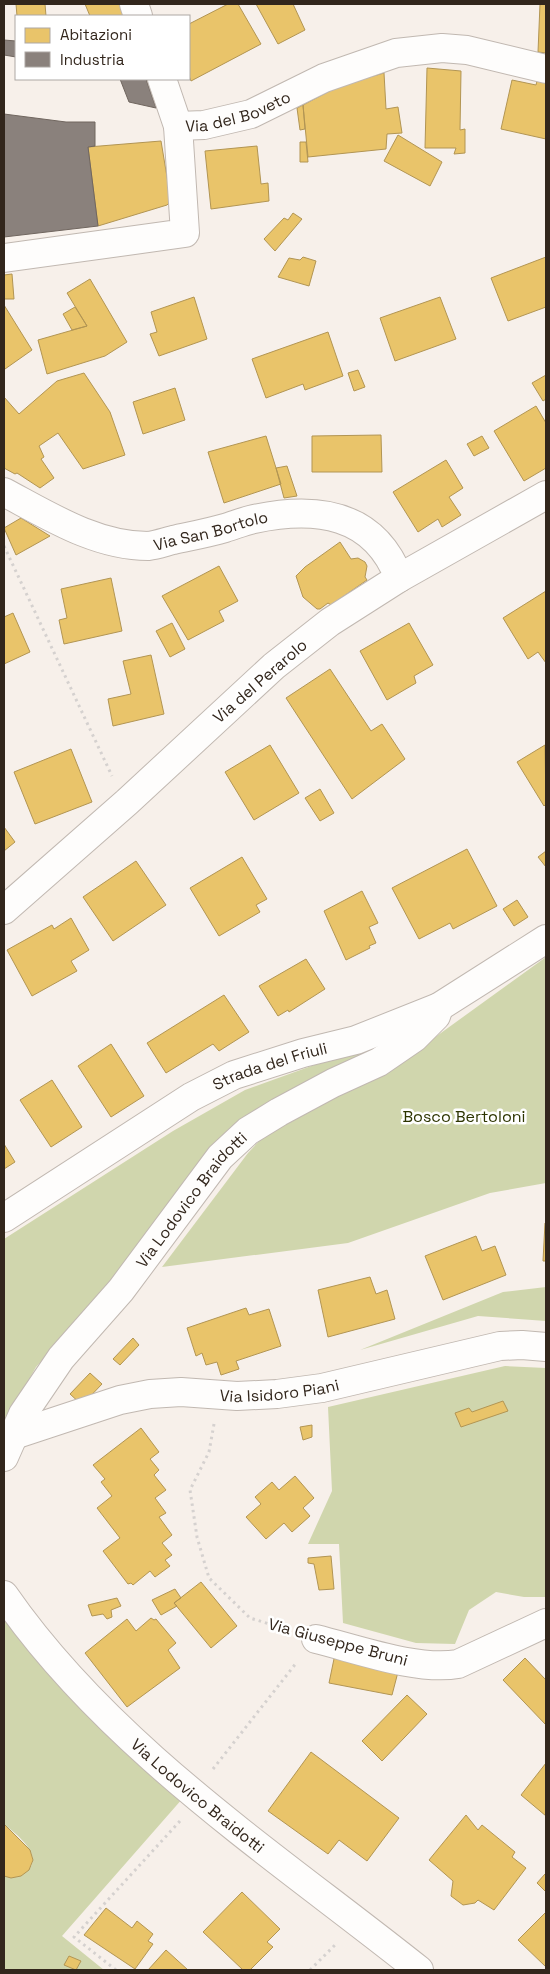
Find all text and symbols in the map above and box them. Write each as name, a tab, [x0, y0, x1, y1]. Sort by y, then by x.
legend	[15, 15, 190, 80]
text: Abitazioni	[60, 25, 132, 44]
text: Industria	[60, 50, 125, 69]
street label: Via del Boveto	[185, 86, 294, 136]
street label: Via San Bortolo	[151, 506, 269, 555]
street label: Via del Perarolo	[209, 634, 311, 728]
street label: Strada del Friuli	[209, 1037, 329, 1095]
park label: Bosco Bertoloni	[402, 1106, 526, 1127]
street label: Via Lodovico Braidotti	[131, 1127, 251, 1272]
street label: Via Isidoro Piani	[219, 1374, 341, 1407]
street label: Via Giuseppe Bruni	[266, 1613, 410, 1671]
street label: Via Lodovico Braidotti	[127, 1734, 269, 1857]

